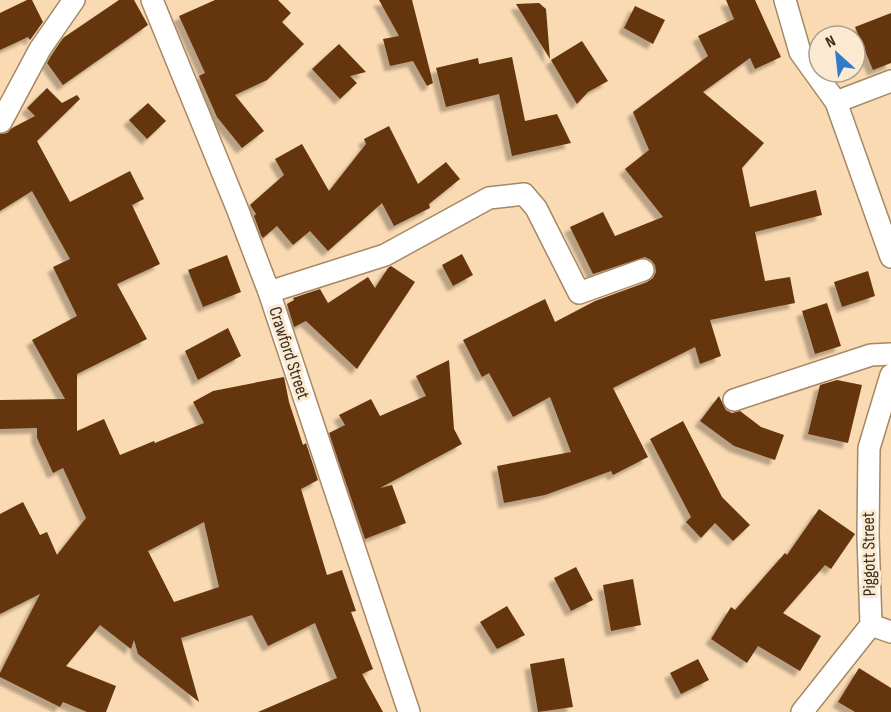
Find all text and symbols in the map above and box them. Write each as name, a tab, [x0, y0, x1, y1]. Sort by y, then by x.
north arrow	[807, 24, 867, 84]
text: N	[823, 32, 839, 52]
street label: Crawford Street	[264, 304, 314, 402]
street label: Piggott Street	[858, 511, 880, 596]

